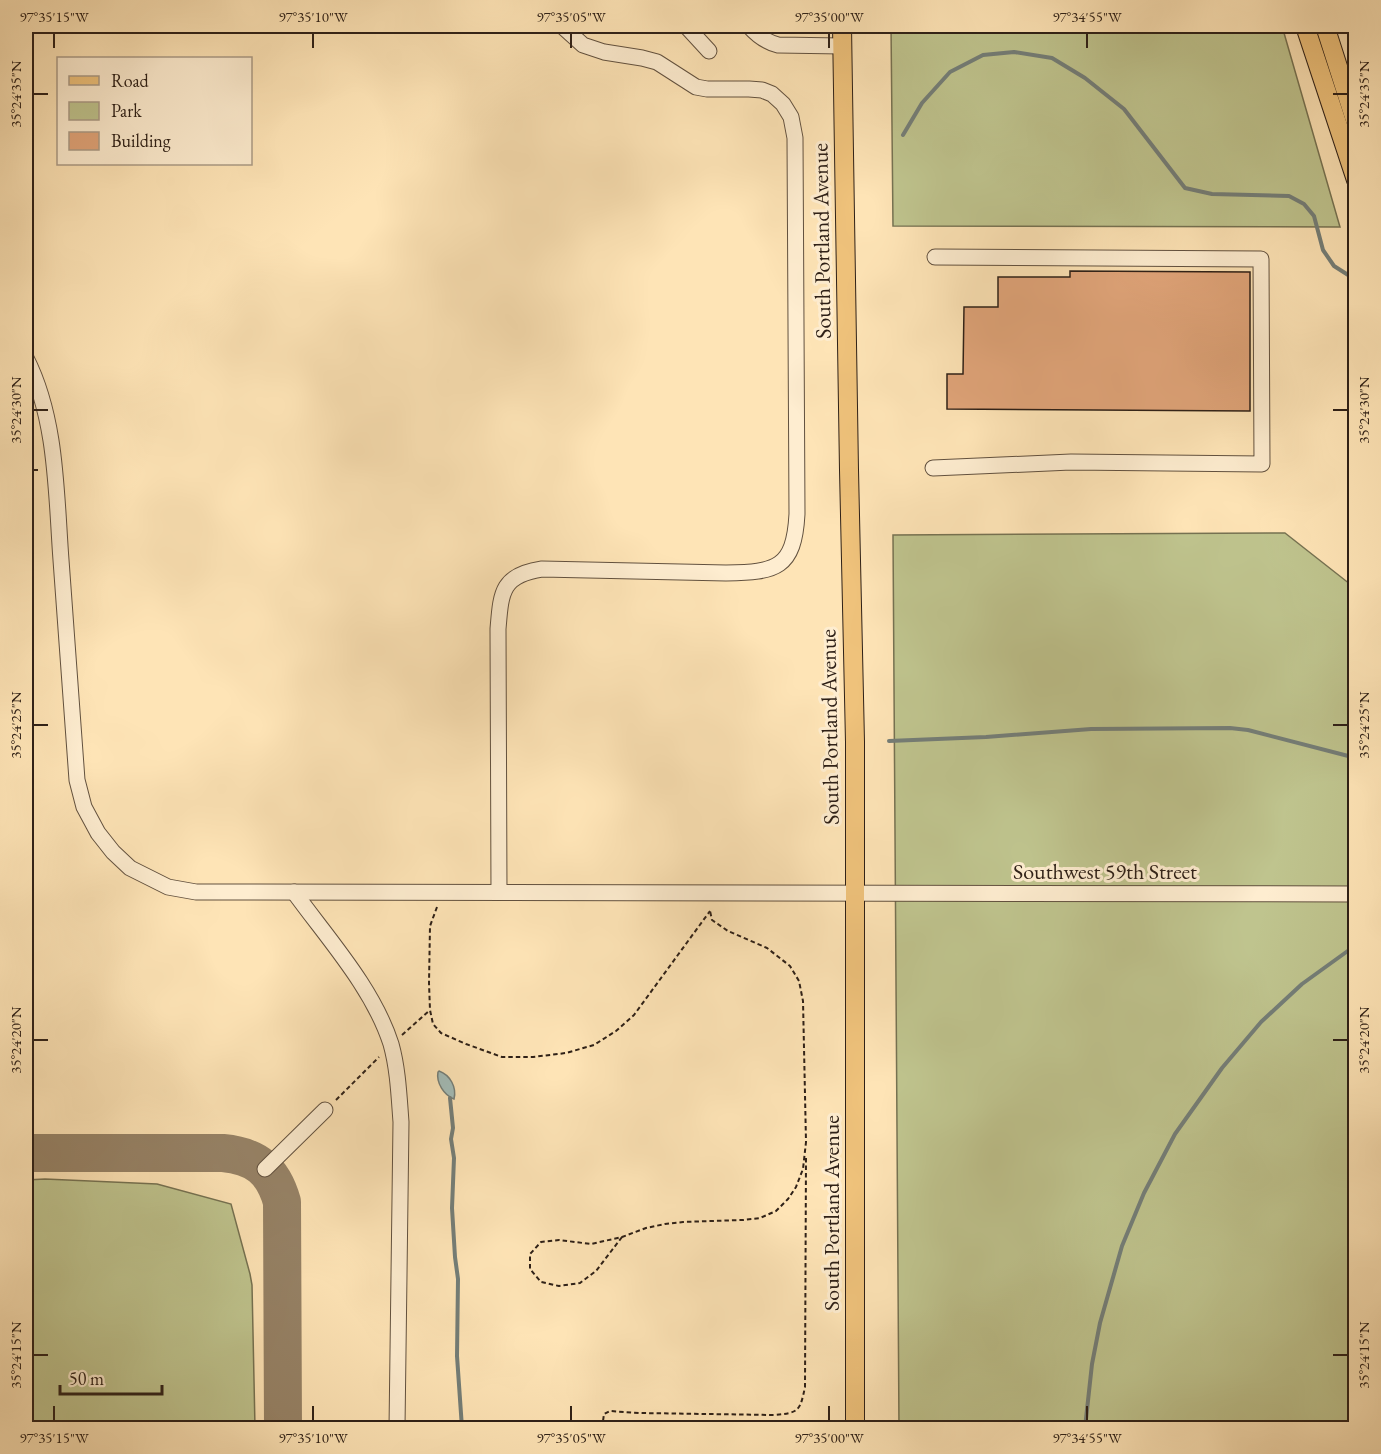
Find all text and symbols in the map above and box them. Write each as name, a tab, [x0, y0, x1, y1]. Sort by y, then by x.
text: 97°35'15"W	[19, 7, 89, 26]
text: 97°35'10"W	[278, 7, 348, 26]
text: 97°35'05"W	[536, 7, 606, 26]
text: 97°35'00"W	[794, 7, 864, 26]
text: 97°34'55"W	[1052, 7, 1122, 26]
legend	[57, 57, 252, 165]
text: 35°24'35"N	[6, 60, 25, 128]
text: 35°24'35"N	[1354, 60, 1373, 128]
text: Road	[111, 69, 150, 92]
text: Park	[111, 99, 142, 122]
text: Building	[111, 129, 171, 152]
street label: South Portland Avenue	[805, 142, 838, 339]
text: 35°24'30"N	[6, 376, 25, 444]
text: 35°24'30"N	[1354, 376, 1373, 444]
street label: South Portland Avenue	[813, 628, 846, 825]
text: 35°24'25"N	[6, 691, 25, 759]
text: 35°24'25"N	[1354, 691, 1373, 759]
street label: Southwest 59th Street	[1013, 857, 1197, 886]
text: 35°24'20"N	[6, 1006, 25, 1074]
text: 35°24'20"N	[1354, 1006, 1373, 1074]
street label: South Portland Avenue	[817, 1115, 846, 1311]
text: 35°24'15"N	[6, 1321, 25, 1389]
text: 35°24'15"N	[1354, 1321, 1373, 1389]
scale bar	[60, 1358, 162, 1396]
text: 50 m	[69, 1367, 104, 1390]
text: 97°35'15"W	[19, 1428, 89, 1447]
text: 97°35'10"W	[278, 1428, 348, 1447]
text: 97°35'05"W	[536, 1428, 606, 1447]
text: 97°35'00"W	[794, 1428, 864, 1447]
text: 97°34'55"W	[1052, 1428, 1122, 1447]

